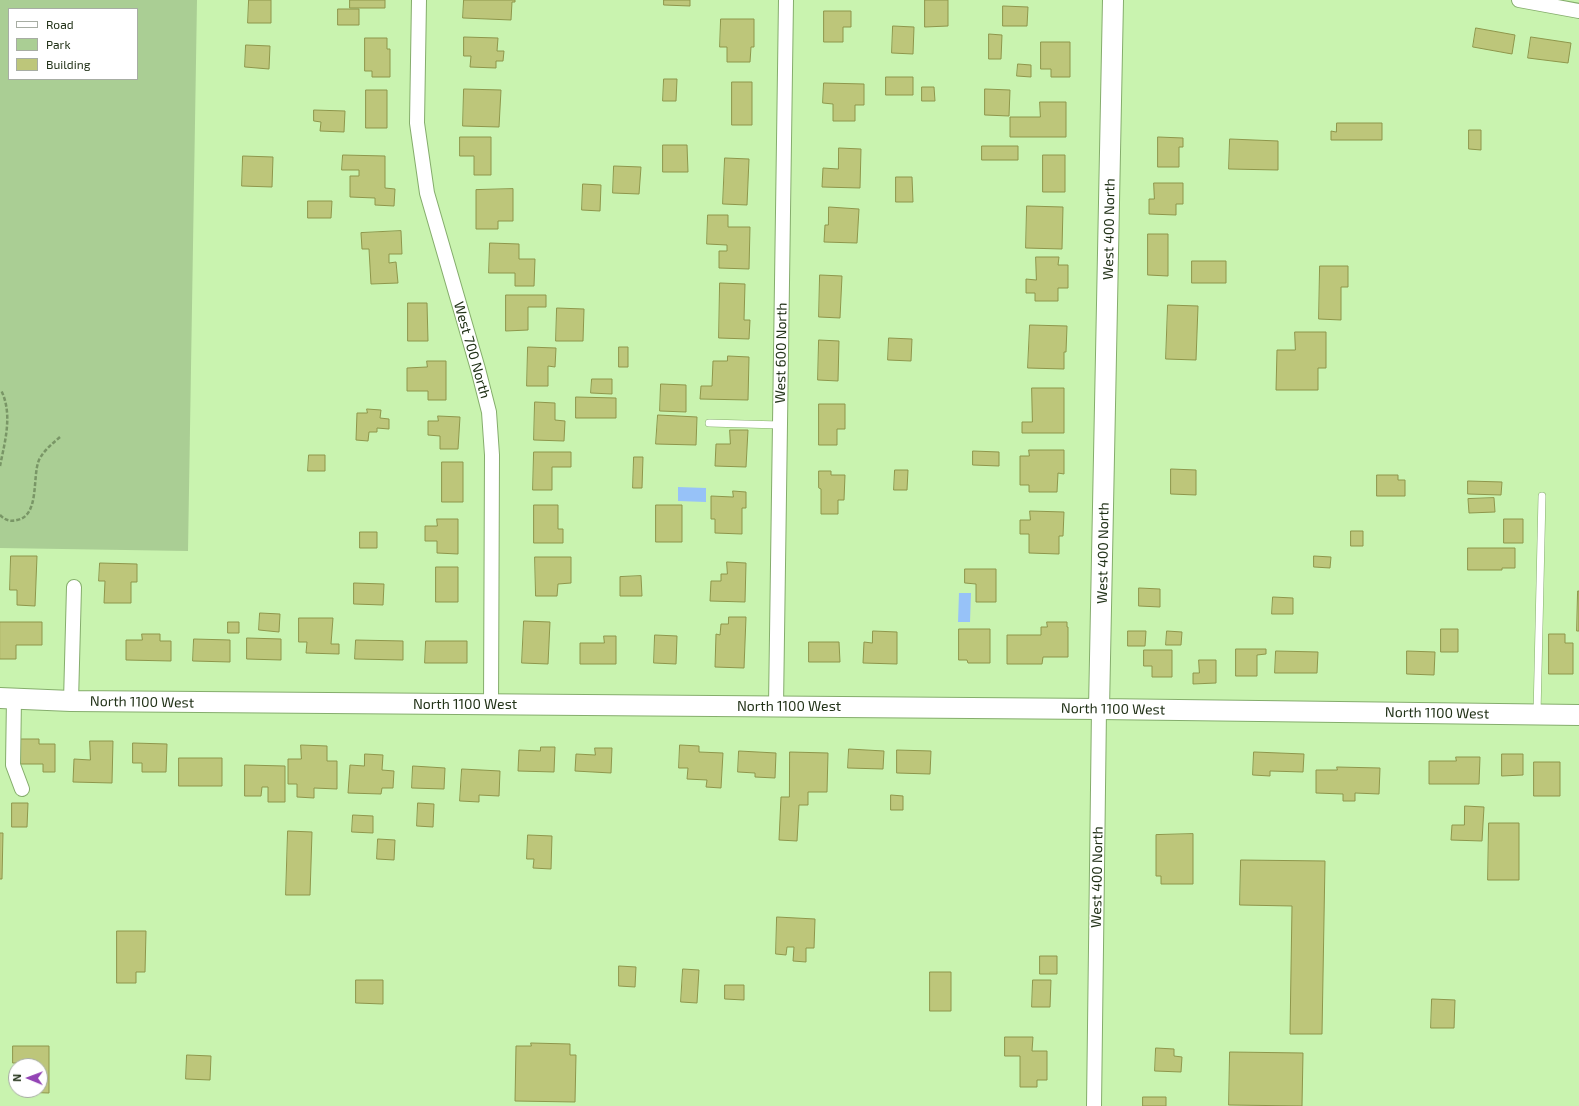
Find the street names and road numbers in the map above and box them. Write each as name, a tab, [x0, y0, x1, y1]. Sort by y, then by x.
street label: West 400 North	[1100, 178, 1118, 280]
street label: West 700 North	[450, 300, 494, 400]
street label: West 600 North	[772, 302, 790, 404]
street label: West 400 North	[1094, 502, 1112, 604]
street label: North 1100 West	[90, 693, 194, 711]
street label: North 1100 West	[413, 696, 517, 712]
street label: North 1100 West	[737, 698, 841, 714]
street label: North 1100 West	[1061, 700, 1165, 718]
street label: North 1100 West	[1385, 704, 1489, 722]
street label: West 400 North	[1088, 826, 1106, 928]

